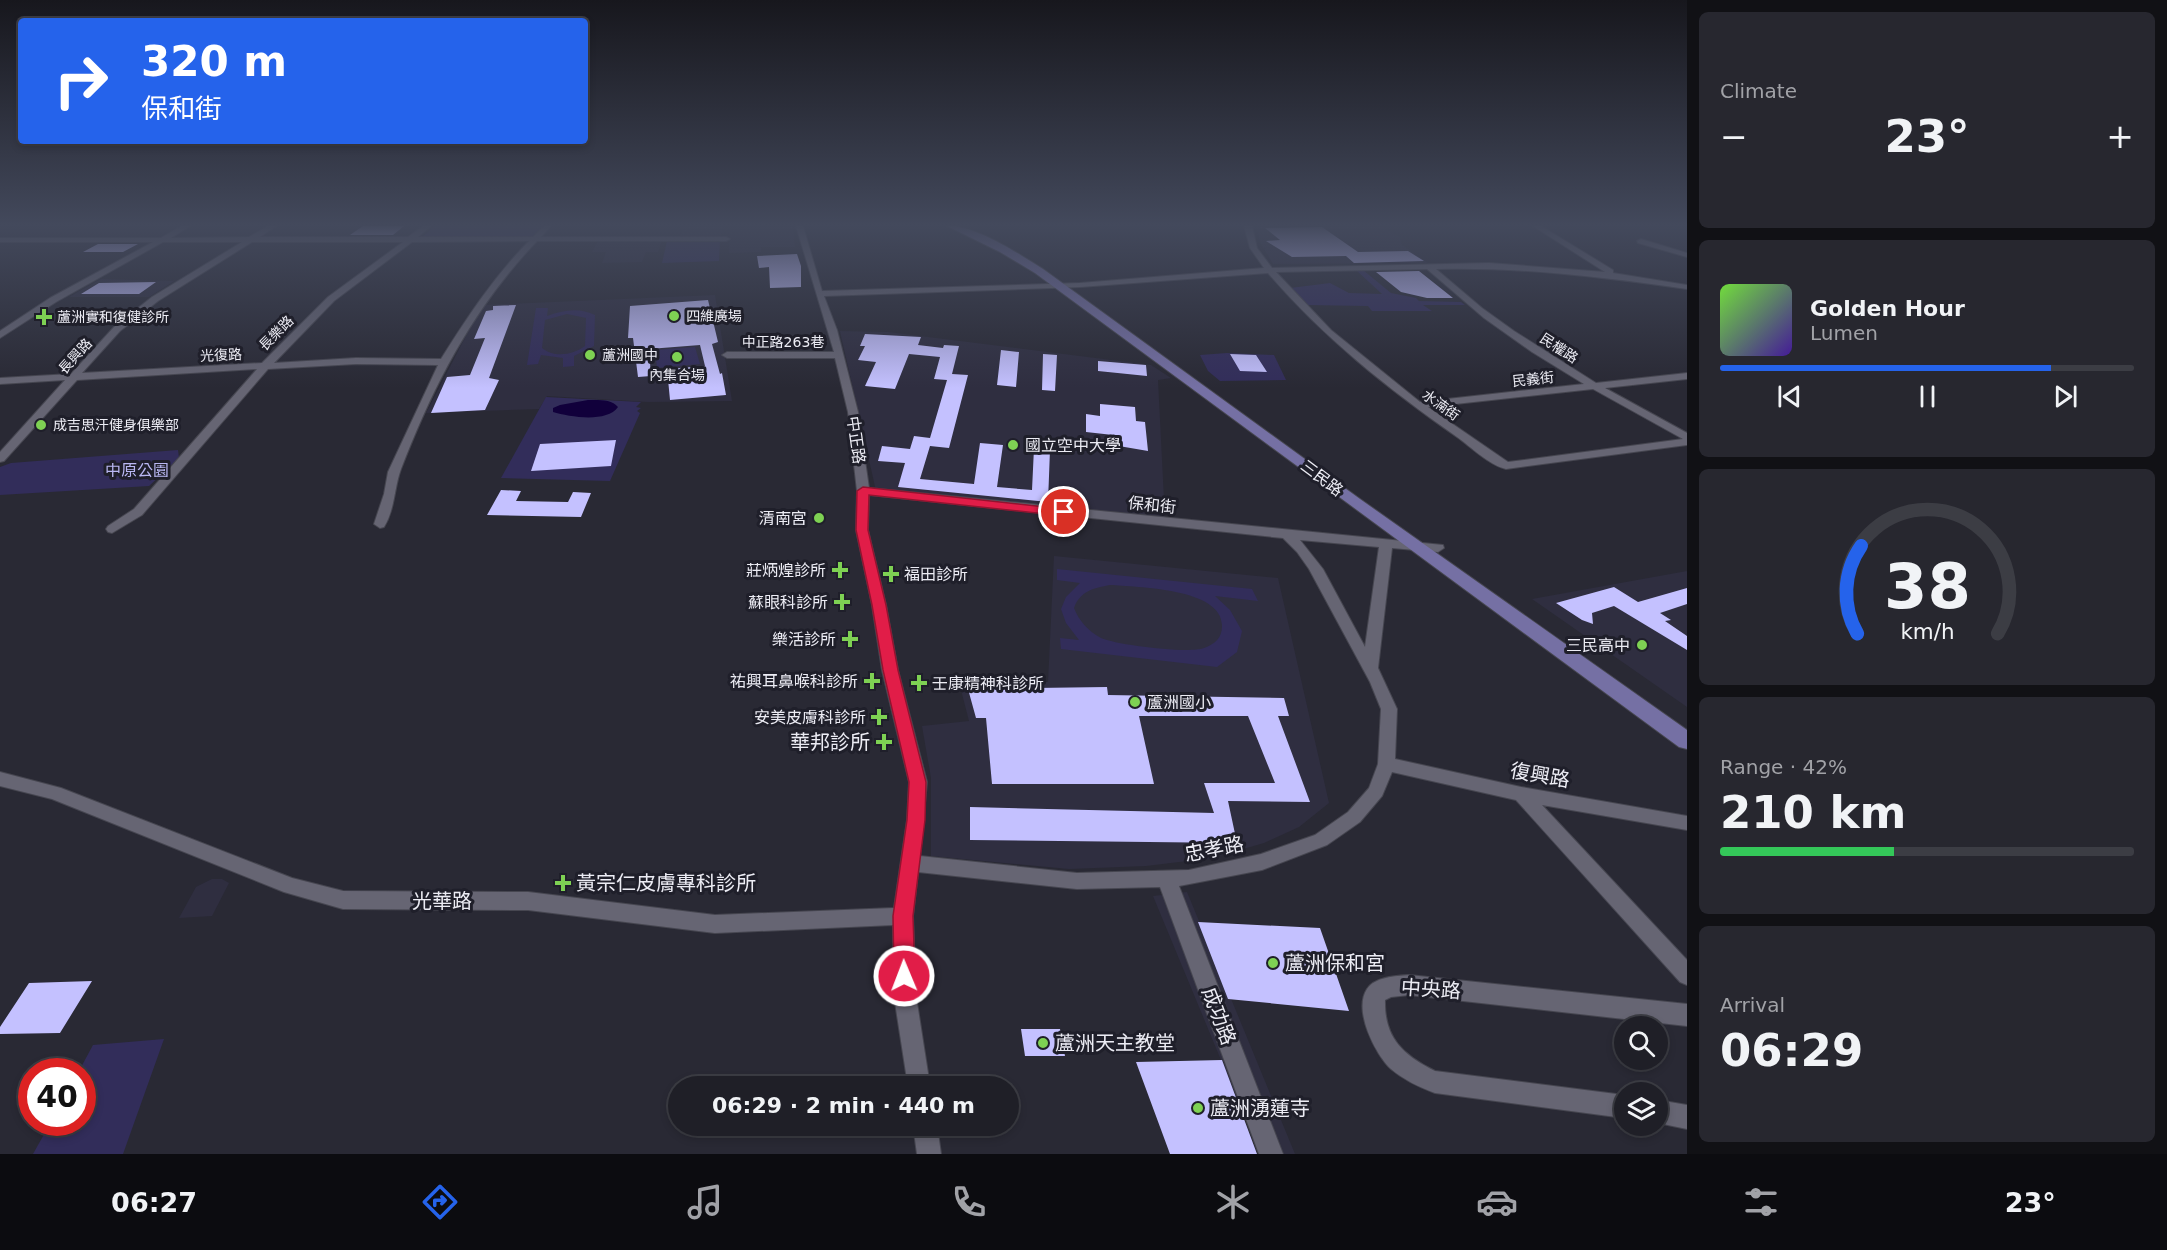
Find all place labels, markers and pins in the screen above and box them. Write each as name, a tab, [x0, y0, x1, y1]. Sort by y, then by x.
marker: 蘆洲實和復健診所	[35, 308, 53, 326]
place label: 四維廣場	[686, 308, 742, 324]
place label: 蘆洲實和復健診所	[57, 309, 169, 325]
marker: 四維廣場	[667, 309, 681, 323]
place label: 蘆洲國中	[602, 347, 658, 363]
marker: 蘆洲國中	[583, 348, 597, 362]
marker: 內集合場	[670, 350, 684, 364]
place label: 內集合場	[649, 367, 705, 383]
place label: 成吉思汗健身俱樂部	[53, 417, 179, 433]
marker: 成吉思汗健身俱樂部	[34, 418, 48, 432]
place label: 國立空中大學	[1025, 436, 1121, 455]
marker: 國立空中大學	[1006, 438, 1020, 452]
pin	[1038, 486, 1089, 537]
place label: 清南宮	[759, 509, 807, 528]
marker: 清南宮	[812, 511, 826, 525]
place label: 莊炳煌診所	[746, 561, 826, 580]
marker: 莊炳煌診所	[831, 561, 849, 579]
marker: 福田診所	[882, 565, 900, 583]
place label: 福田診所	[904, 565, 968, 584]
place label: 蘇眼科診所	[748, 593, 828, 612]
marker: 蘇眼科診所	[833, 593, 851, 611]
place label: 樂活診所	[772, 630, 836, 649]
marker: 樂活診所	[841, 630, 859, 648]
place label: 三民高中	[1566, 636, 1630, 655]
marker: 三民高中	[1635, 638, 1649, 652]
place label: 祐興耳鼻喉科診所	[730, 672, 858, 691]
marker: 祐興耳鼻喉科診所	[863, 672, 881, 690]
marker: 壬康精神科診所	[910, 674, 928, 692]
place label: 壬康精神科診所	[932, 674, 1044, 693]
place label: 蘆洲國小	[1147, 693, 1211, 712]
marker: 蘆洲國小	[1128, 695, 1142, 709]
place label: 安美皮膚科診所	[754, 708, 866, 727]
marker: 安美皮膚科診所	[870, 708, 888, 726]
place label: 華邦診所	[790, 730, 870, 754]
marker: 華邦診所	[875, 733, 893, 751]
place label: 黃宗仁皮膚專科診所	[576, 871, 756, 895]
marker: 黃宗仁皮膚專科診所	[554, 874, 572, 892]
place label: 蘆洲保和宮	[1285, 951, 1385, 975]
marker: 蘆洲保和宮	[1266, 956, 1280, 970]
place label: 蘆洲天主教堂	[1055, 1031, 1175, 1055]
marker: 蘆洲天主教堂	[1036, 1036, 1050, 1050]
place label: 蘆洲湧蓮寺	[1210, 1096, 1310, 1120]
marker: 蘆洲湧蓮寺	[1191, 1101, 1205, 1115]

